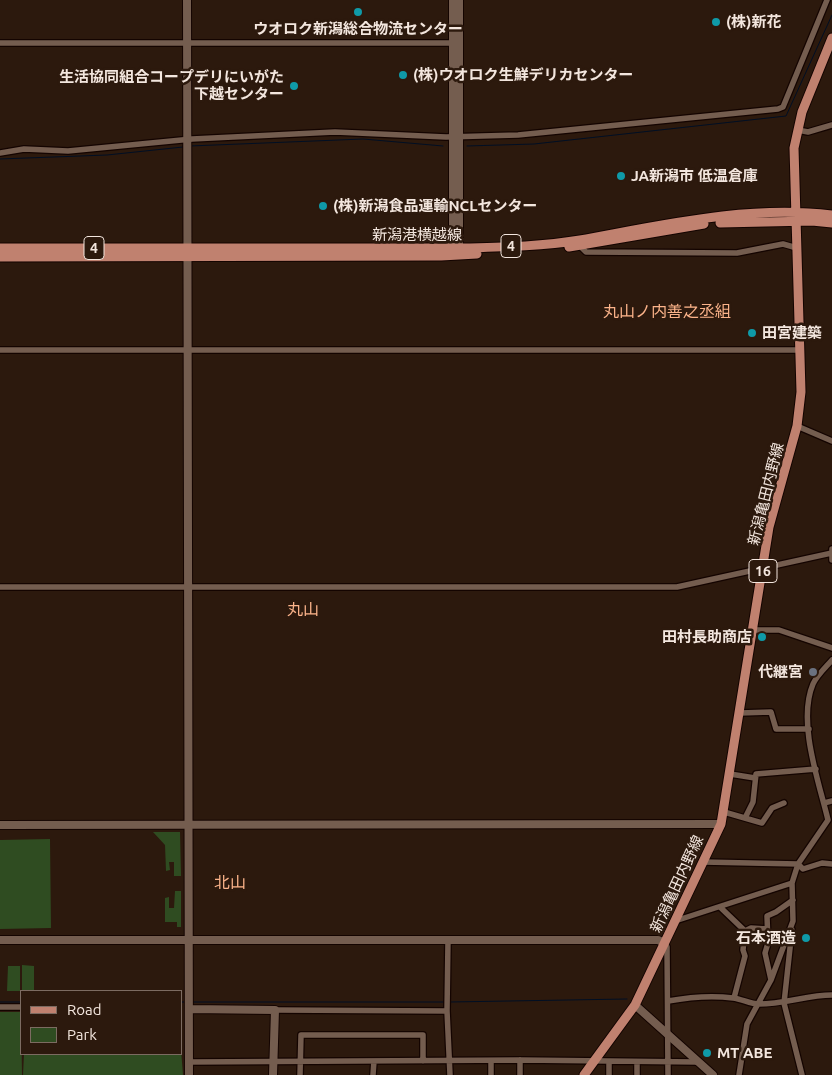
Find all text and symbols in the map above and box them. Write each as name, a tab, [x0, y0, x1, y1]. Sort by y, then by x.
marker: ウオロク新潟総合物流センター	[352, 6, 364, 18]
place label: (株)新花	[726, 13, 781, 31]
marker: (株)新花	[710, 16, 722, 28]
place label: ウオロク新潟総合物流センター	[253, 20, 463, 38]
place label: (株)ウオロク生鮮デリカセンター	[413, 66, 633, 84]
place label: 生活協同組合コープデリにいがた 下越センター	[59, 68, 284, 103]
marker: (株)ウオロク生鮮デリカセンター	[397, 69, 409, 81]
marker: 生活協同組合コープデリにいがた 下越センター	[288, 80, 300, 92]
place label: JA新潟市 低温倉庫	[631, 167, 758, 185]
marker: JA新潟市 低温倉庫	[615, 170, 627, 182]
place label: (株)新潟食品運輸NCLセンター	[333, 197, 537, 215]
marker: (株)新潟食品運輸NCLセンター	[317, 200, 329, 212]
street label: 新潟港横越線	[372, 226, 462, 244]
road number: 4	[501, 235, 521, 258]
road number: 4	[84, 237, 104, 260]
district label: 丸山ノ内善之丞組	[603, 302, 731, 322]
place label: 田宮建築	[762, 324, 822, 342]
marker: 田宮建築	[746, 327, 758, 339]
street label: 新潟亀田内野線	[745, 441, 787, 547]
road number: 16	[749, 560, 777, 582]
district label: 丸山	[287, 600, 319, 620]
place label: 田村長助商店	[662, 628, 752, 646]
marker: 田村長助商店	[756, 631, 768, 643]
place label: 代継宮	[758, 663, 803, 681]
marker: 代継宮	[807, 666, 819, 678]
street label: 新潟亀田内野線	[647, 833, 707, 935]
district label: 北山	[214, 873, 246, 893]
place label: 石本酒造	[736, 929, 796, 947]
marker: 石本酒造	[800, 932, 812, 944]
legend	[20, 990, 182, 1055]
text: Road	[67, 1001, 102, 1018]
text: Park	[67, 1026, 97, 1043]
place label: MT ABE	[717, 1044, 772, 1062]
marker: MT ABE	[701, 1047, 713, 1059]

